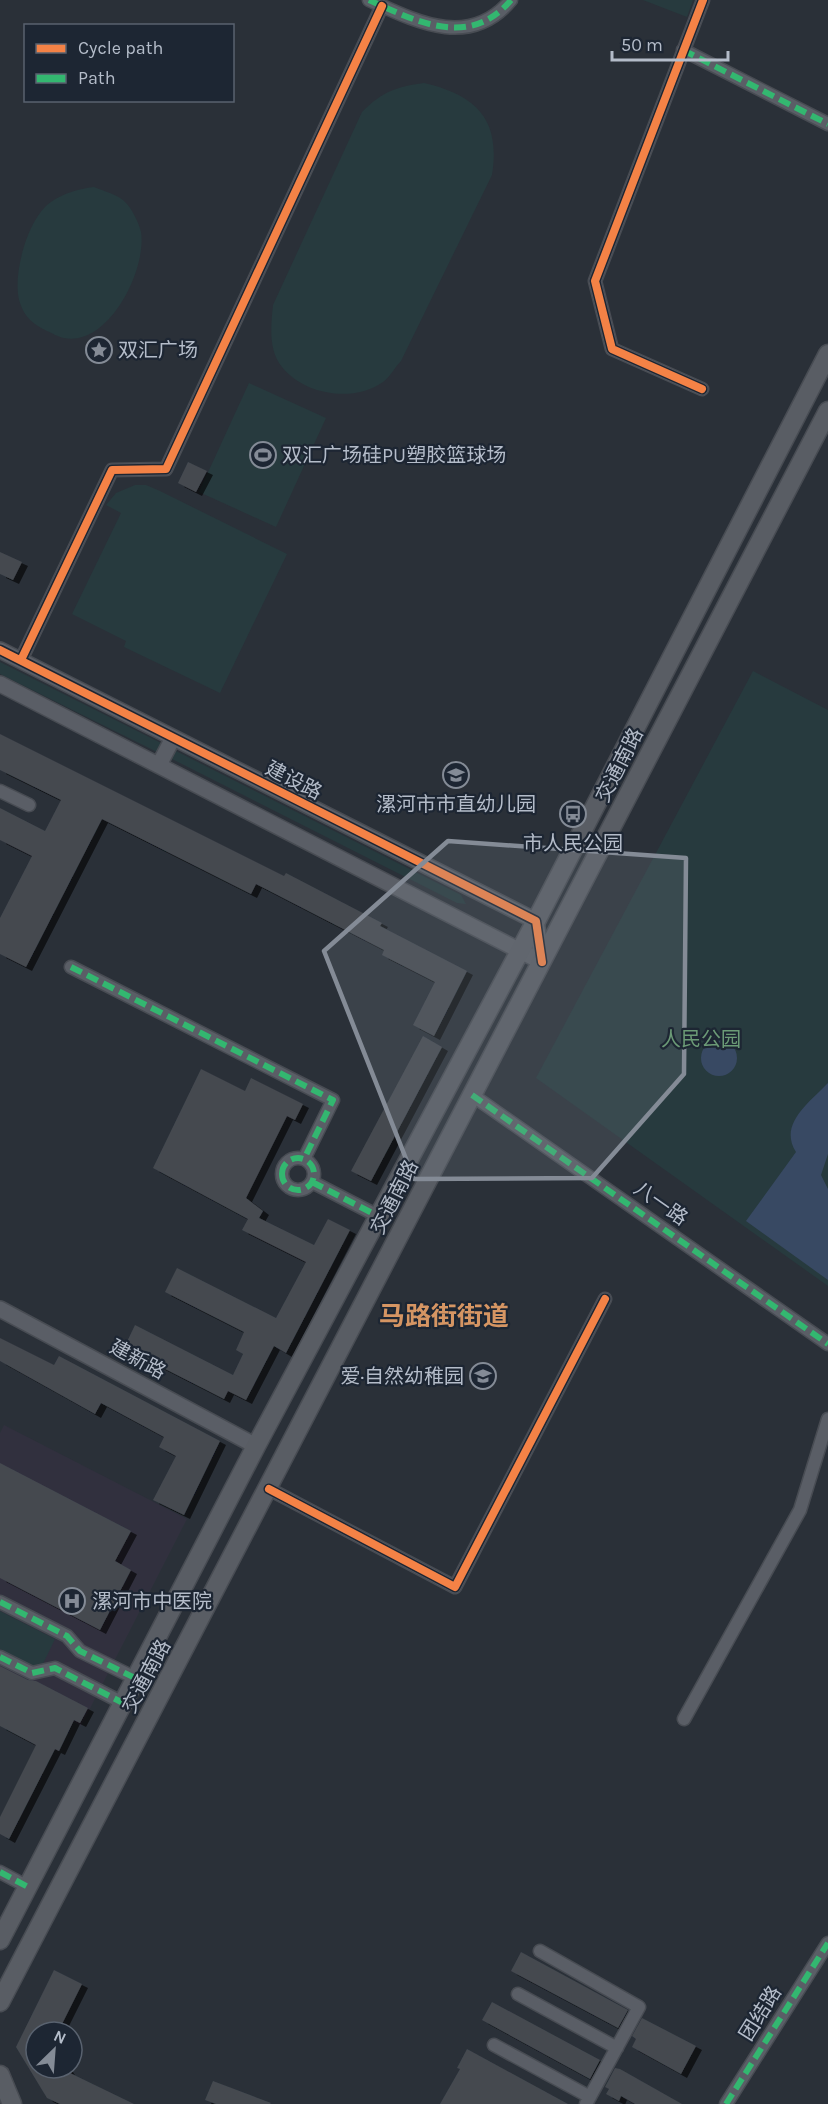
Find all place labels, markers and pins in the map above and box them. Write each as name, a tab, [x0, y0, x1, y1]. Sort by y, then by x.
place icon: 双汇广场	[84, 335, 114, 365]
place label: 双汇广场	[118, 339, 198, 362]
sports icon: 双汇广场硅PU塑胶篮球场	[248, 440, 278, 470]
place label: 双汇广场硅PU塑胶篮球场	[282, 444, 506, 467]
school or university icon: 漯河市市直幼儿园	[441, 760, 471, 790]
place label: 漯河市市直幼儿园	[376, 793, 536, 816]
bus stop icon: 市人民公园	[558, 799, 588, 829]
place label: 市人民公园	[523, 832, 623, 855]
school or university icon: 爱·自然幼稚园	[468, 1361, 498, 1391]
place label: 爱·自然幼稚园	[340, 1365, 464, 1388]
hospital icon: 漯河市中医院	[57, 1586, 87, 1616]
place label: 漯河市中医院	[92, 1590, 212, 1613]

